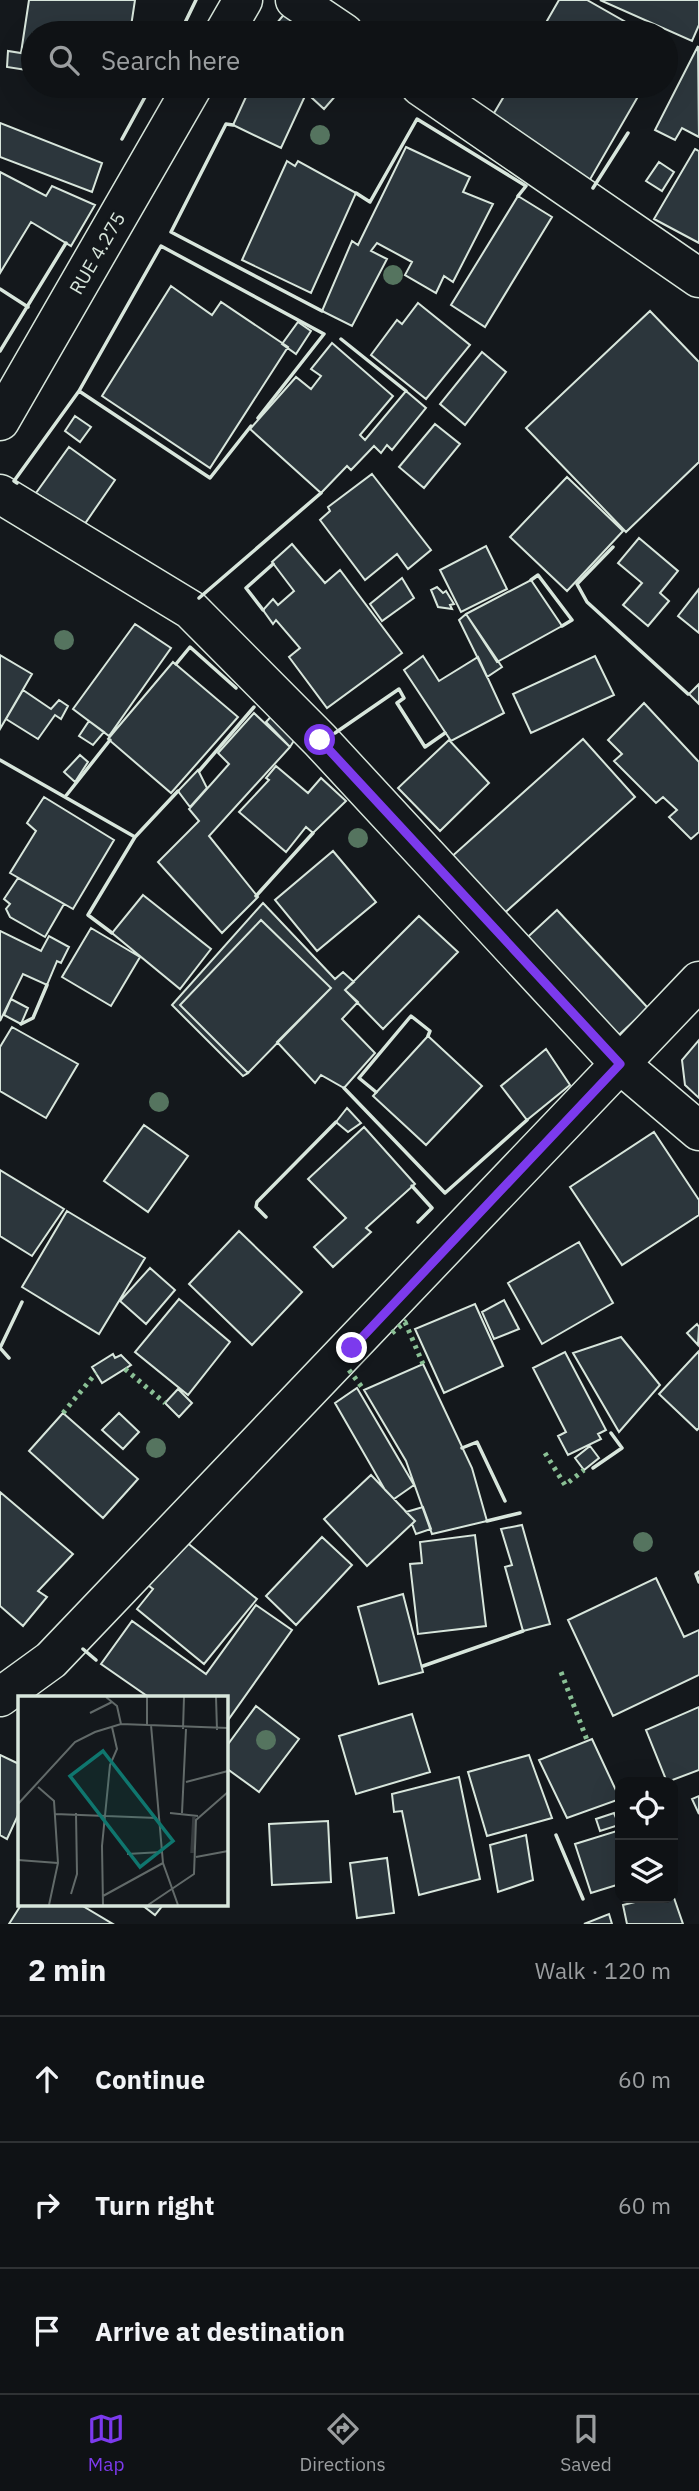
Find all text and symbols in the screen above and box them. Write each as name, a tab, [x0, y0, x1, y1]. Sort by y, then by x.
search box	[21, 21, 678, 98]
icon: search	[45, 41, 83, 79]
text: Search here	[101, 43, 240, 77]
street label: RUE 4.275	[64, 208, 130, 298]
route start	[304, 724, 335, 755]
route end	[336, 1332, 367, 1363]
inset map	[18, 1696, 228, 1906]
map controls	[615, 1777, 678, 1903]
button: locate	[615, 1777, 678, 1840]
button: layers	[615, 1840, 678, 1903]
text: 2 min	[28, 1950, 106, 1989]
text: Walk · 120 m	[535, 1955, 671, 1985]
icon: ahead	[28, 2060, 66, 2098]
text: Continue	[95, 2062, 205, 2096]
text: 60 m	[618, 2064, 671, 2094]
icon: right	[28, 2186, 66, 2224]
text: Turn right	[95, 2188, 214, 2222]
text: 60 m	[618, 2190, 671, 2220]
icon: arrive	[28, 2312, 66, 2350]
text: Arrive at destination	[95, 2314, 345, 2348]
tab: Map	[87, 2410, 125, 2476]
tab: Directions	[299, 2410, 386, 2476]
tab: Saved	[560, 2410, 612, 2476]

